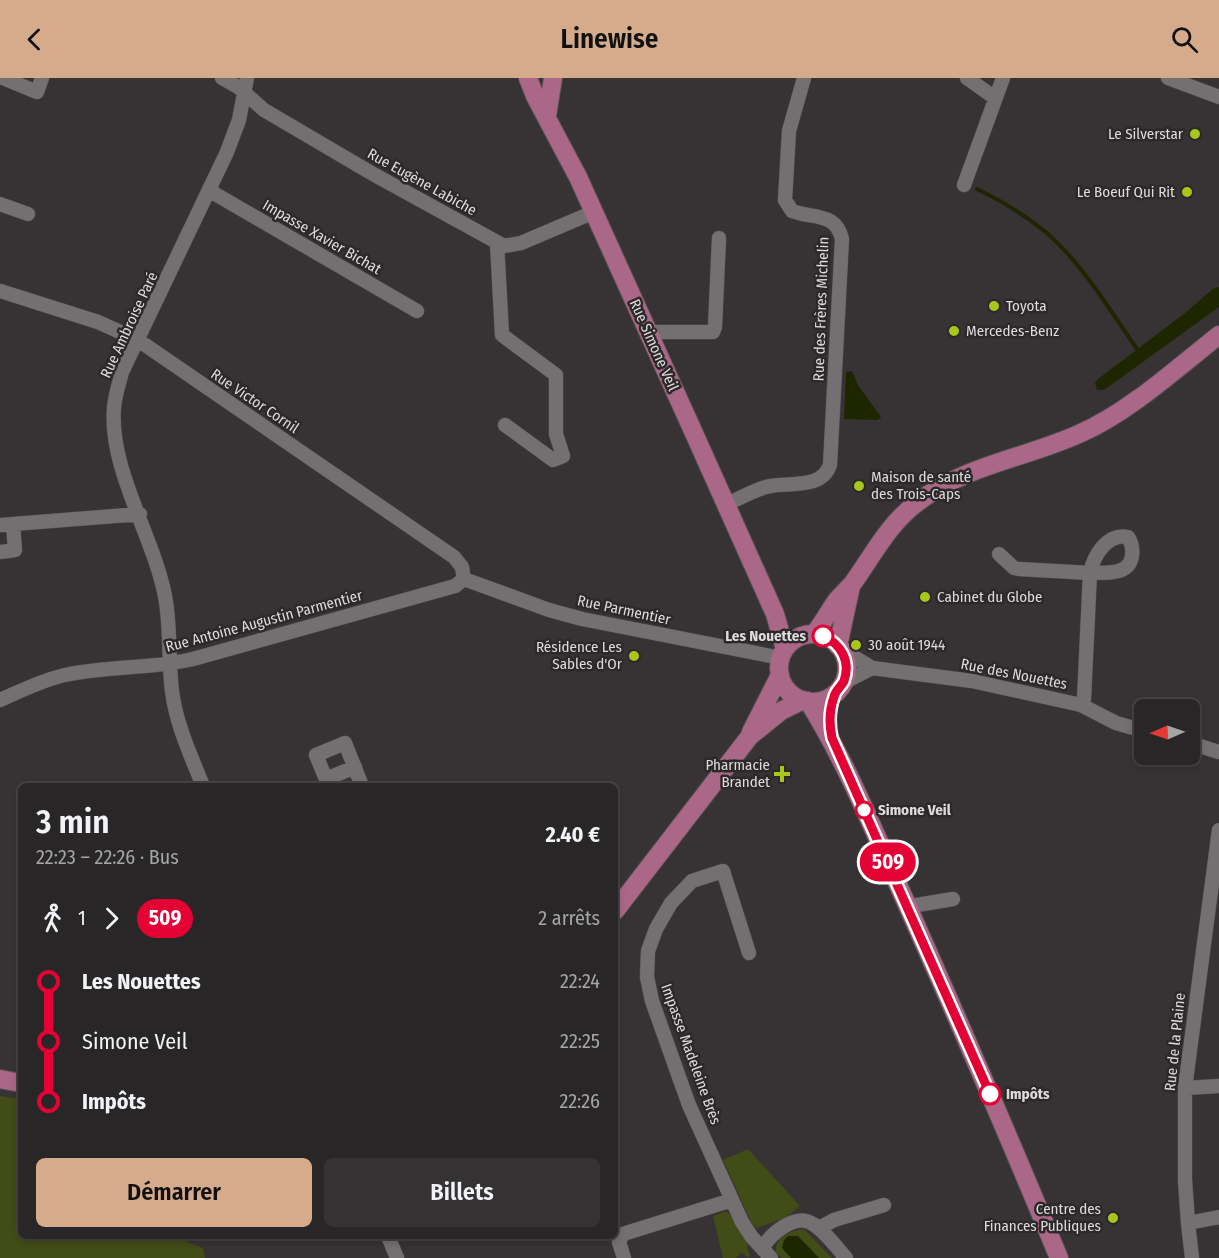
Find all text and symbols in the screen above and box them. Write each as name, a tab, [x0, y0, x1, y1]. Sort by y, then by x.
icon: back	[18, 23, 51, 56]
text: Linewise	[561, 23, 658, 55]
icon: search	[1168, 23, 1201, 56]
place label: Le Silverstar	[1108, 125, 1184, 143]
marker: Le Silverstar	[1188, 127, 1202, 141]
street label: Rue Eugène Labiche	[364, 145, 480, 219]
place label: Le Boeuf Qui Rit	[1077, 183, 1175, 201]
marker: Le Boeuf Qui Rit	[1180, 185, 1194, 199]
street label: Impasse Xavier Bichat	[260, 196, 384, 278]
street label: Rue des Frères Michelin	[809, 236, 833, 382]
street label: Rue Ambroise Paré	[97, 269, 161, 381]
street label: Rue Simone Veil	[626, 296, 682, 394]
place label: Toyota	[1006, 297, 1047, 315]
marker: Toyota	[987, 299, 1001, 313]
place label: Mercedes-Benz	[966, 322, 1059, 340]
marker: Mercedes-Benz	[947, 324, 961, 338]
street label: Rue Victor Cornil	[208, 365, 302, 437]
place label: Maison de santé des Trois-Caps	[871, 468, 971, 503]
marker: Maison de santé des Trois-Caps	[852, 479, 866, 493]
street label: Rue Antoine Augustin Parmentier	[164, 586, 365, 656]
place label: Cabinet du Globe	[937, 588, 1043, 606]
marker: Cabinet du Globe	[918, 590, 932, 604]
street label: Rue Parmentier	[576, 591, 673, 629]
marker: Les Nouettes	[812, 625, 834, 647]
place label: Les Nouettes	[725, 627, 806, 645]
place label: 30 août 1944	[868, 636, 945, 654]
place label: Résidence Les Sables d'Or	[536, 638, 623, 673]
marker: 30 août 1944	[849, 638, 863, 652]
marker: Résidence Les Sables d'Or	[627, 649, 641, 663]
street label: Rue des Nouettes	[959, 655, 1069, 693]
north arrow	[1134, 699, 1200, 765]
map controls	[1134, 699, 1200, 765]
place label: Pharmacie Brandet	[705, 756, 770, 791]
marker: Pharmacie Brandet	[775, 767, 789, 781]
marker: Simone Veil	[855, 801, 873, 819]
place label: Simone Veil	[878, 801, 952, 819]
text: 3 min	[36, 802, 110, 842]
text: 2.40 €	[546, 821, 600, 848]
line badge: 509	[854, 842, 922, 882]
text: 22:23 – 22:26 · Bus	[36, 845, 179, 869]
text: 509	[872, 849, 904, 875]
icon: walk	[36, 902, 69, 935]
icon: forward	[95, 902, 128, 935]
text: 509	[149, 905, 181, 931]
text: 1	[78, 906, 86, 930]
text: 2 arrêts	[538, 906, 600, 930]
text: Les Nouettes	[82, 968, 201, 995]
text: 22:24	[560, 969, 600, 993]
street label: Impasse Madeleine Brès	[657, 981, 725, 1127]
street label: Rue de la Plaine	[1161, 992, 1189, 1092]
text: Simone Veil	[82, 1028, 187, 1055]
text: 22:25	[560, 1029, 600, 1053]
marker: Impôts	[979, 1083, 1001, 1105]
place label: Impôts	[1006, 1085, 1050, 1103]
text: Impôts	[82, 1088, 146, 1115]
text: 22:26	[559, 1089, 600, 1113]
button: Démarrer	[36, 1158, 312, 1227]
button: Billets	[324, 1158, 600, 1227]
place label: Centre des Finances Publiques	[984, 1200, 1101, 1235]
marker: Centre des Finances Publiques	[1106, 1211, 1120, 1225]

